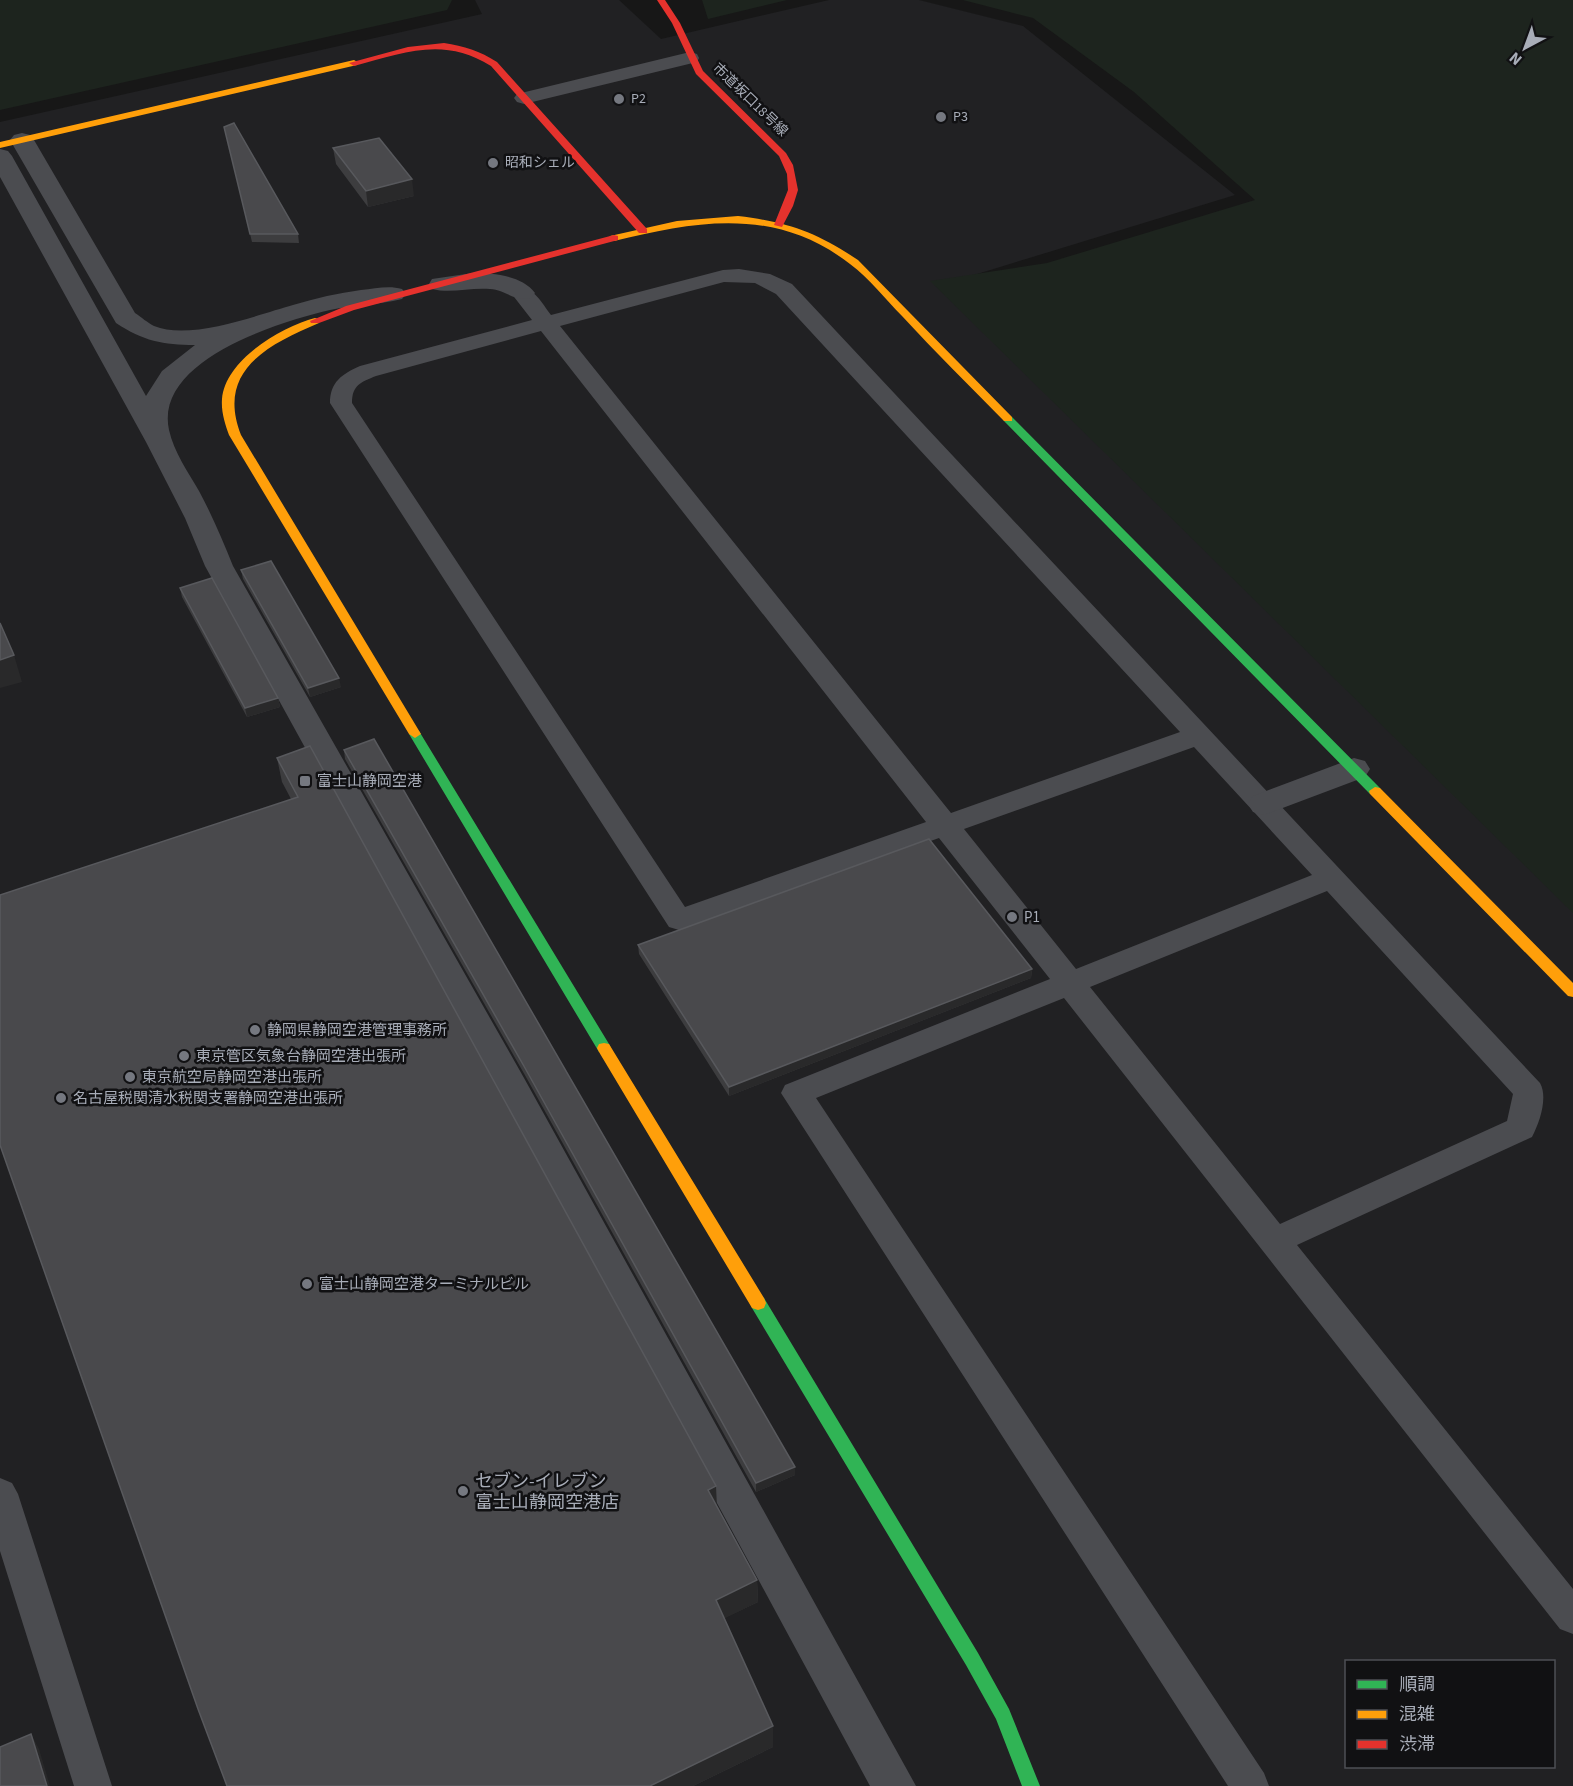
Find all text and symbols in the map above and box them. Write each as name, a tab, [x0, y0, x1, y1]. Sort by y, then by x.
north arrow	[1495, 18, 1555, 78]
text: N	[1505, 47, 1527, 70]
street label: 市道坂口18号線	[708, 59, 792, 141]
place label: P2	[631, 89, 646, 109]
marker: P2	[612, 92, 626, 106]
place label: P3	[953, 107, 968, 127]
marker: P3	[934, 110, 948, 124]
place label: 昭和シェル	[505, 153, 575, 173]
marker: 昭和シェル	[486, 156, 500, 170]
place label: 富士山静岡空港	[317, 771, 422, 792]
marker: 富士山静岡空港	[298, 774, 312, 788]
place label: P1	[1024, 907, 1040, 928]
marker: P1	[1005, 910, 1019, 924]
place label: 静岡県静岡空港管理事務所	[267, 1020, 447, 1041]
marker: 静岡県静岡空港管理事務所	[248, 1023, 262, 1037]
place label: 東京管区気象台静岡空港出張所	[196, 1046, 406, 1067]
marker: 東京管区気象台静岡空港出張所	[177, 1049, 191, 1063]
place label: 東京航空局静岡空港出張所	[142, 1067, 322, 1088]
marker: 東京航空局静岡空港出張所	[123, 1070, 137, 1084]
place label: 名古屋税関清水税関支署静岡空港出張所	[73, 1088, 343, 1109]
marker: 名古屋税関清水税関支署静岡空港出張所	[54, 1091, 68, 1105]
place label: 富士山静岡空港ターミナルビル	[319, 1274, 529, 1295]
marker: 富士山静岡空港ターミナルビル	[300, 1277, 314, 1291]
place label: セブン‐イレブン 富士山静岡空港店	[475, 1469, 619, 1515]
marker: セブン‐イレブン 富士山静岡空港店	[456, 1484, 470, 1498]
legend	[1345, 1660, 1555, 1768]
text: 順調	[1399, 1672, 1435, 1697]
text: 混雑	[1399, 1702, 1435, 1727]
text: 渋滞	[1399, 1732, 1435, 1757]

